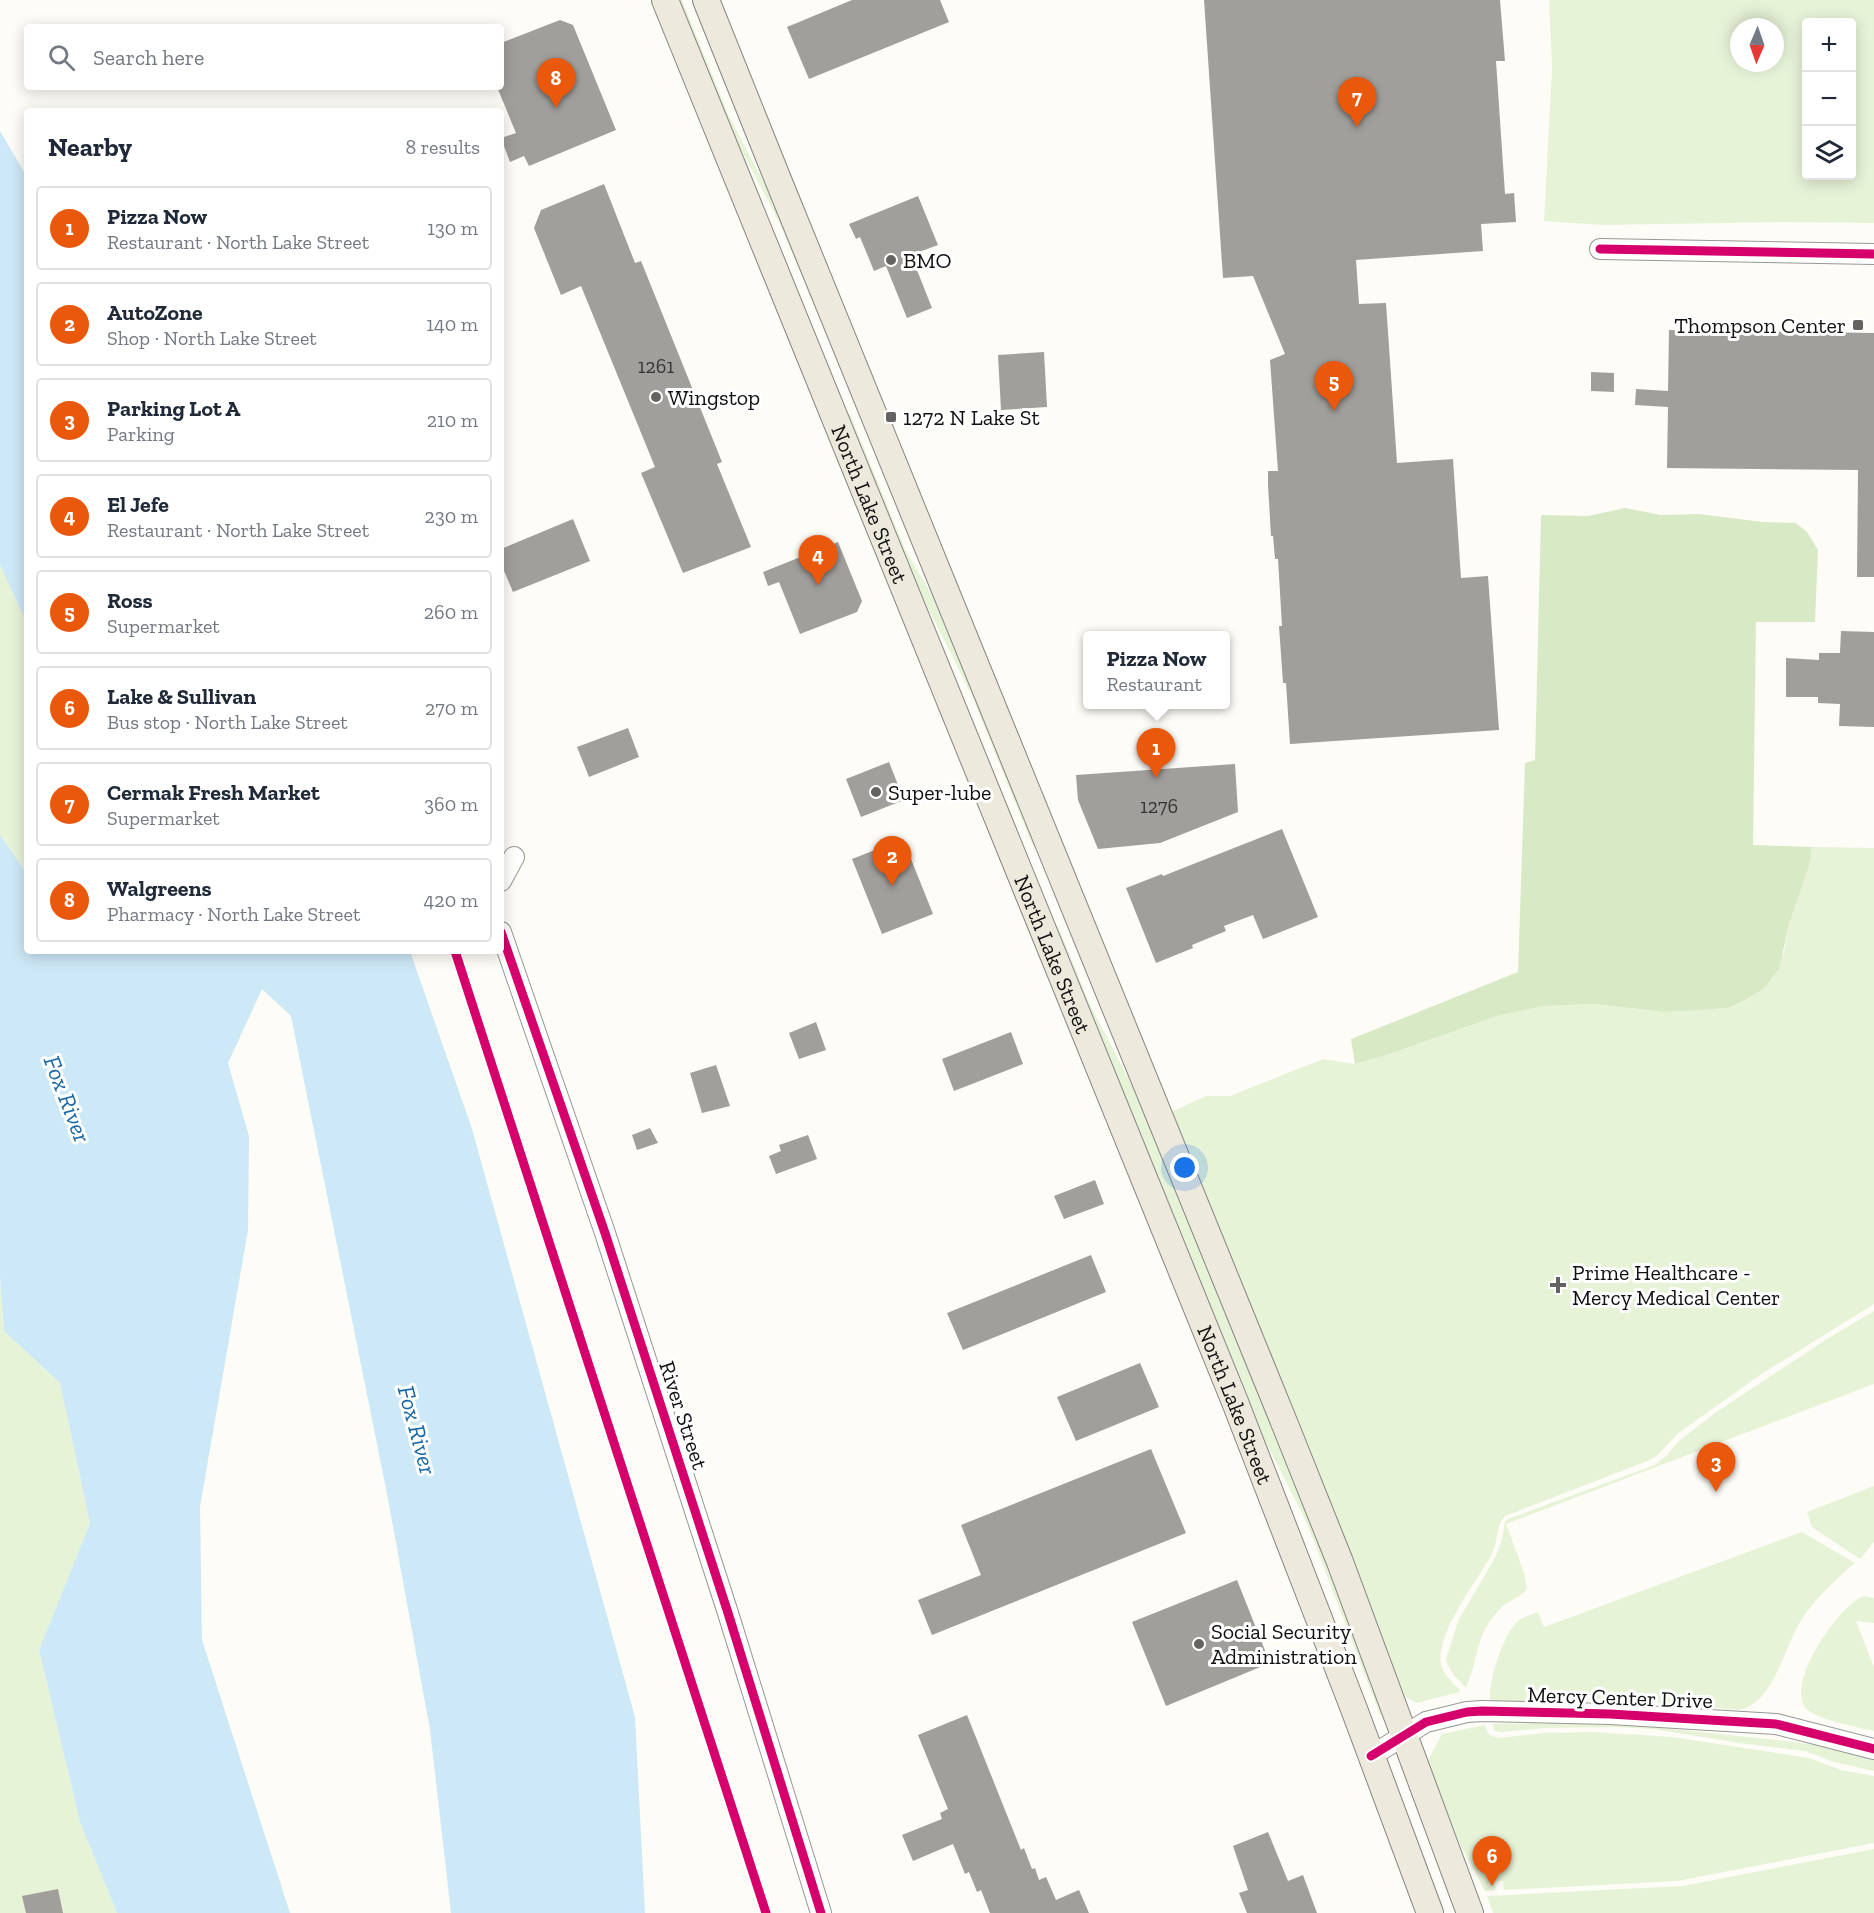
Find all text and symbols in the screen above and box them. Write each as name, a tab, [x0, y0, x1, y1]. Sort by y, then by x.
north arrow	[1730, 18, 1784, 72]
map controls	[1802, 18, 1856, 180]
button: +	[1802, 18, 1856, 72]
search box	[24, 24, 504, 90]
icon: search	[45, 41, 78, 74]
text: Search here	[93, 44, 204, 71]
pin: 8	[536, 58, 576, 108]
button: −	[1802, 72, 1856, 126]
pin: 7	[1338, 78, 1376, 127]
button: layers	[1802, 126, 1856, 180]
text: Nearby	[48, 131, 132, 163]
text: 8 results	[405, 135, 480, 159]
text: Pizza Now	[107, 203, 207, 230]
text: 1	[65, 216, 74, 240]
text: 130 m	[427, 216, 478, 240]
text: Restaurant · North Lake Street	[107, 230, 369, 254]
place label: BMO	[903, 247, 951, 274]
marker: BMO	[884, 253, 898, 267]
text: AutoZone	[107, 299, 203, 326]
text: 2	[64, 312, 75, 336]
text: 140 m	[426, 312, 478, 336]
place label: Thompson Center	[1674, 312, 1846, 339]
marker: Thompson Center	[1851, 318, 1865, 332]
text: Shop · North Lake Street	[107, 326, 317, 350]
house number: 1261	[638, 354, 674, 378]
pin: 5	[1314, 362, 1354, 411]
place label: Wingstop	[668, 384, 760, 411]
marker: Wingstop	[649, 390, 663, 404]
text: Parking Lot A	[107, 395, 240, 422]
place label: 1272 N Lake St	[903, 404, 1040, 431]
text: 3	[64, 408, 75, 432]
text: 210 m	[427, 408, 478, 432]
marker: 1272 N Lake St	[884, 410, 898, 424]
street label: North Lake Street	[825, 421, 914, 588]
text: Parking	[107, 422, 175, 446]
text: El Jefe	[107, 491, 169, 518]
text: 4	[64, 504, 75, 528]
text: 230 m	[425, 504, 478, 528]
text: Restaurant · North Lake Street	[107, 518, 369, 542]
pin: 4	[798, 536, 838, 585]
text: Ross	[107, 587, 153, 614]
text: 5	[64, 600, 75, 624]
text: 260 m	[424, 600, 478, 624]
text: Supermarket	[107, 614, 220, 638]
popup	[1083, 631, 1230, 709]
text: Pizza Now	[1106, 645, 1207, 672]
text: Restaurant	[1106, 672, 1202, 696]
text: Lake & Sullivan	[107, 683, 256, 710]
text: 6	[64, 696, 75, 720]
text: 270 m	[425, 696, 478, 720]
text: Bus stop · North Lake Street	[107, 710, 348, 734]
pin: 1	[1136, 728, 1176, 778]
text: Cermak Fresh Market	[107, 779, 320, 806]
place label: Super-lube	[888, 779, 991, 806]
marker: Super-lube	[869, 785, 883, 799]
text: 7	[65, 792, 74, 816]
text: 360 m	[424, 792, 478, 816]
house number: 1276	[1140, 794, 1178, 818]
text: Supermarket	[107, 806, 220, 830]
pin: 2	[872, 836, 912, 886]
street label: North Lake Street	[1008, 871, 1097, 1038]
text: Walgreens	[107, 875, 212, 902]
text: 8	[64, 888, 75, 912]
text: 420 m	[424, 888, 478, 912]
text: Pharmacy · North Lake Street	[107, 902, 360, 926]
water label: Fox River	[38, 1051, 98, 1147]
your location	[1170, 1153, 1199, 1182]
place label: Prime Healthcare - Mercy Medical Center	[1572, 1259, 1780, 1311]
marker: Prime Healthcare - Mercy Medical Center	[1549, 1276, 1567, 1294]
street label: North Lake Street	[1191, 1321, 1279, 1489]
street label: River Street	[653, 1358, 714, 1474]
water label: Fox River	[392, 1382, 443, 1478]
pin: 3	[1696, 1442, 1736, 1492]
place label: Social Security Administration	[1211, 1618, 1357, 1670]
marker: Social Security Administration	[1192, 1637, 1206, 1651]
street label: Mercy Center Drive	[1527, 1681, 1713, 1714]
pin: 6	[1472, 1836, 1512, 1886]

